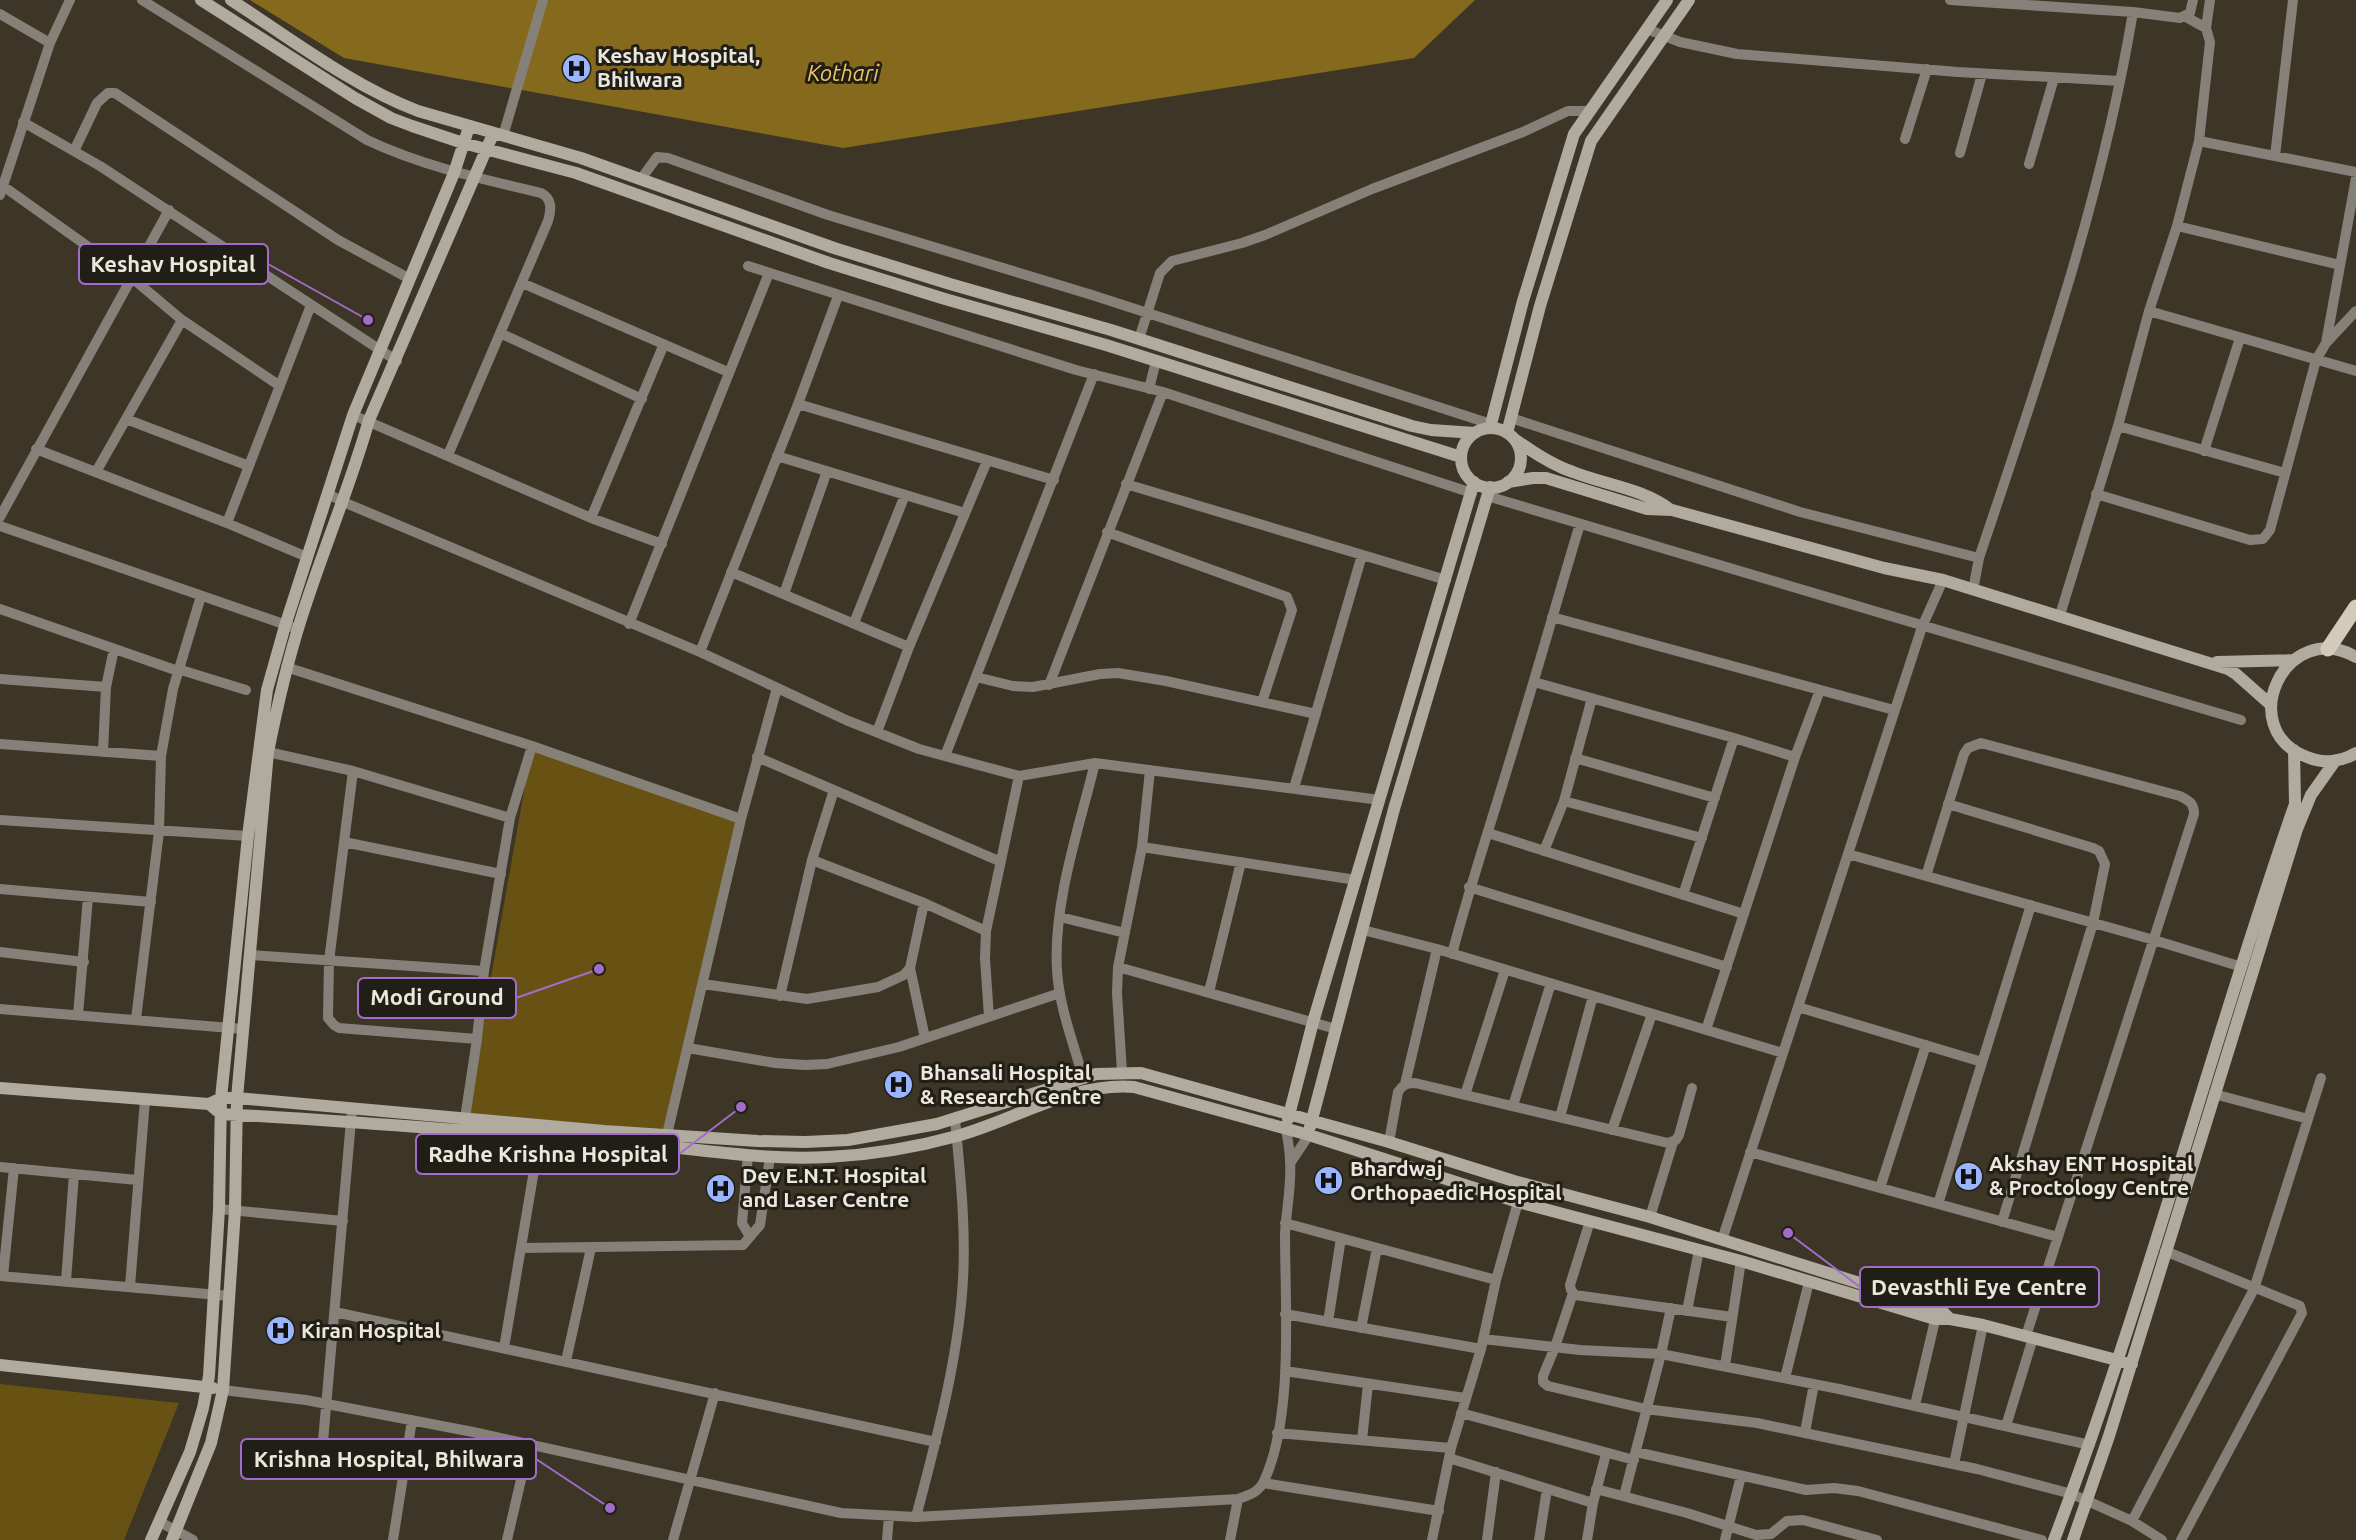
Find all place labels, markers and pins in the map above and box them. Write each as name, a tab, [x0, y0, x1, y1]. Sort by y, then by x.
place label: Keshav Hospital, Bhilwara	[597, 43, 760, 91]
hospital icon: Keshav Hospital, Bhilwara	[560, 52, 592, 84]
callout: Keshav Hospital	[79, 244, 268, 284]
callout: Modi Ground	[358, 978, 516, 1018]
place label: Bhansali Hospital & Research Centre	[920, 1060, 1102, 1108]
hospital icon: Bhansali Hospital & Research Centre	[883, 1069, 915, 1101]
callout: Radhe Krishna Hospital	[416, 1134, 679, 1174]
place label: Akshay ENT Hospital & Proctology Centre	[1989, 1151, 2194, 1199]
place label: Bhardwaj Orthopaedic Hospital	[1350, 1156, 1562, 1204]
hospital icon: Akshay ENT Hospital & Proctology Centre	[1952, 1160, 1984, 1192]
place label: Dev E.N.T. Hospital and Laser Centre	[742, 1163, 926, 1211]
hospital icon: Bhardwaj Orthopaedic Hospital	[1313, 1165, 1345, 1197]
hospital icon: Dev E.N.T. Hospital and Laser Centre	[705, 1172, 737, 1204]
callout: Devasthli Eye Centre	[1860, 1267, 2099, 1307]
hospital icon: Kiran Hospital	[264, 1315, 296, 1347]
place label: Kiran Hospital	[301, 1318, 441, 1342]
callout: Krishna Hospital, Bhilwara	[241, 1439, 536, 1479]

